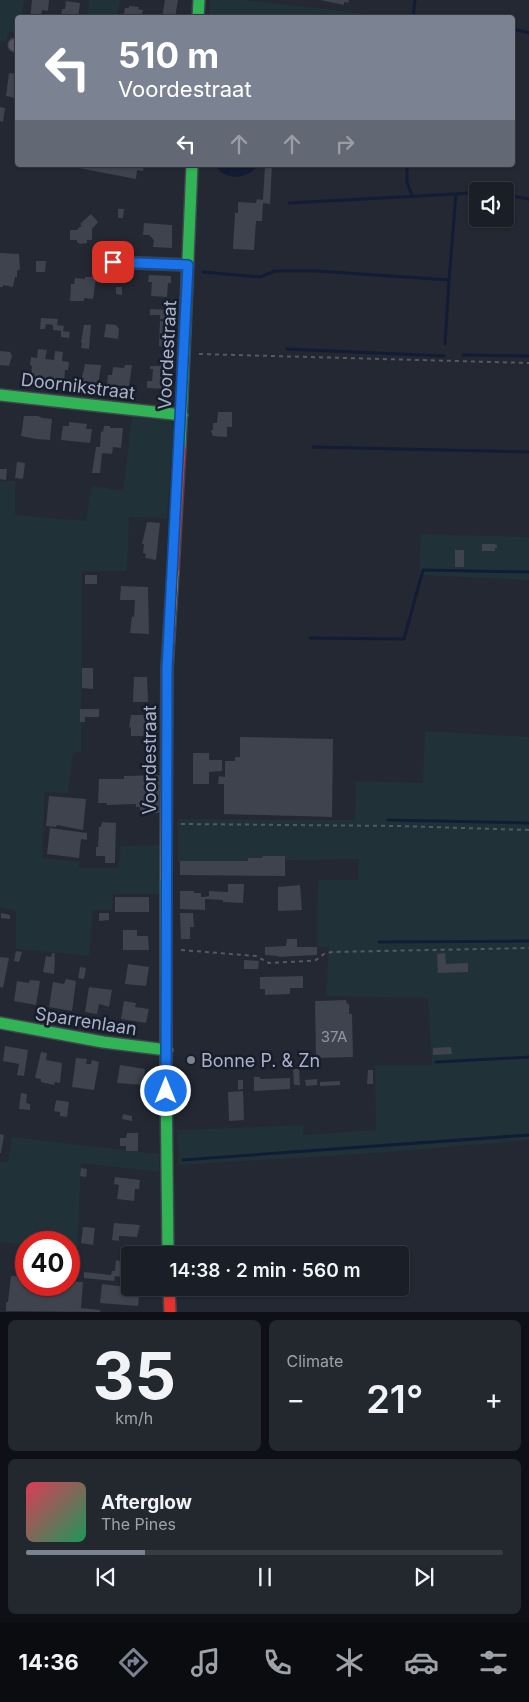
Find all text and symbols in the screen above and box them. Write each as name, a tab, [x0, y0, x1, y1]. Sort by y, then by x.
text: 510 m	[118, 34, 219, 76]
icon: left	[35, 35, 100, 100]
text: Voordestraat	[118, 76, 252, 102]
icon: left	[172, 130, 200, 158]
icon: ahead	[225, 130, 253, 158]
icon: ahead	[278, 130, 306, 158]
icon: right	[331, 130, 359, 158]
map controls	[469, 182, 514, 227]
button: sound	[469, 182, 514, 227]
pin	[92, 241, 134, 283]
icon: arrive	[99, 248, 127, 276]
street label: Voordestraat	[154, 300, 180, 410]
street label: Doornikstraat	[20, 369, 136, 403]
street label: Voordestraat	[139, 705, 160, 815]
street label: Sparrenlaan	[34, 1003, 138, 1039]
house number: 37A	[321, 1027, 347, 1046]
place label: Bonne P. & Zn	[201, 1050, 320, 1071]
marker: Bonne P. & Zn	[185, 1054, 197, 1066]
position arrow	[139, 1064, 191, 1116]
speed limit sign: 40	[15, 1231, 80, 1296]
text: 14:38 · 2 min · 560 m	[169, 1259, 361, 1282]
text: 35	[92, 1336, 176, 1415]
text: Climate	[287, 1351, 343, 1371]
text: 21°	[366, 1376, 423, 1422]
text: −	[287, 1382, 305, 1416]
text: +	[484, 1382, 503, 1416]
text: km/h	[115, 1408, 153, 1428]
text: Afterglow	[101, 1491, 192, 1514]
text: The Pines	[101, 1514, 176, 1534]
icon: previous	[92, 1563, 120, 1591]
icon: pause	[251, 1563, 279, 1591]
icon: next	[410, 1563, 438, 1591]
icon: directions	[116, 1645, 151, 1680]
icon: music	[188, 1645, 223, 1680]
icon: phone	[260, 1645, 295, 1680]
icon: climate	[332, 1645, 367, 1680]
icon: car	[404, 1645, 439, 1680]
icon: filters	[476, 1645, 511, 1680]
text: 14:36	[18, 1649, 79, 1675]

